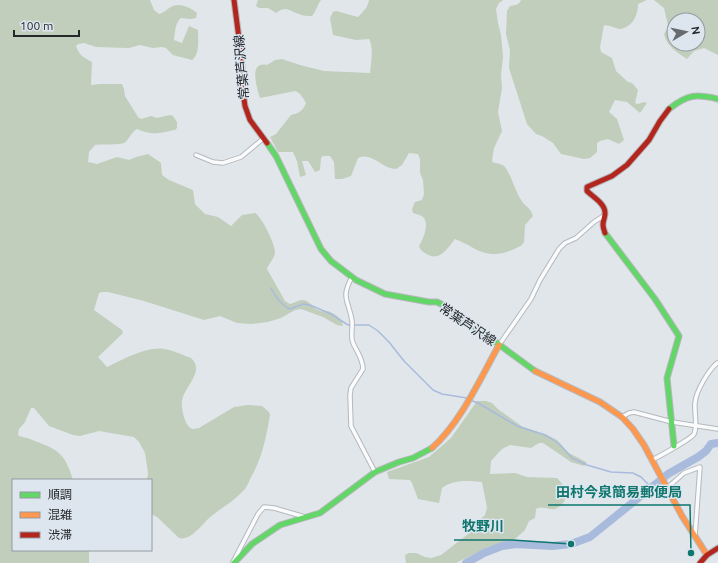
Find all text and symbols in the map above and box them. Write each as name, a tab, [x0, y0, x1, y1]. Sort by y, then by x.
scale bar	[14, 12, 79, 38]
north arrow	[666, 12, 706, 52]
text: 100 m	[20, 19, 53, 32]
text: N	[689, 25, 702, 35]
street label: 常葉芦沢線	[231, 34, 251, 100]
street label: 常葉芦沢線	[437, 300, 499, 348]
legend	[12, 479, 152, 551]
callout: 田村今泉簡易郵便局	[548, 479, 690, 505]
text: 田村今泉簡易郵便局	[556, 484, 682, 500]
text: 順調	[48, 488, 72, 501]
text: 混雑	[48, 508, 72, 521]
callout: 牧野川	[454, 514, 512, 540]
text: 牧野川	[462, 518, 504, 534]
text: 渋滞	[48, 528, 72, 541]

